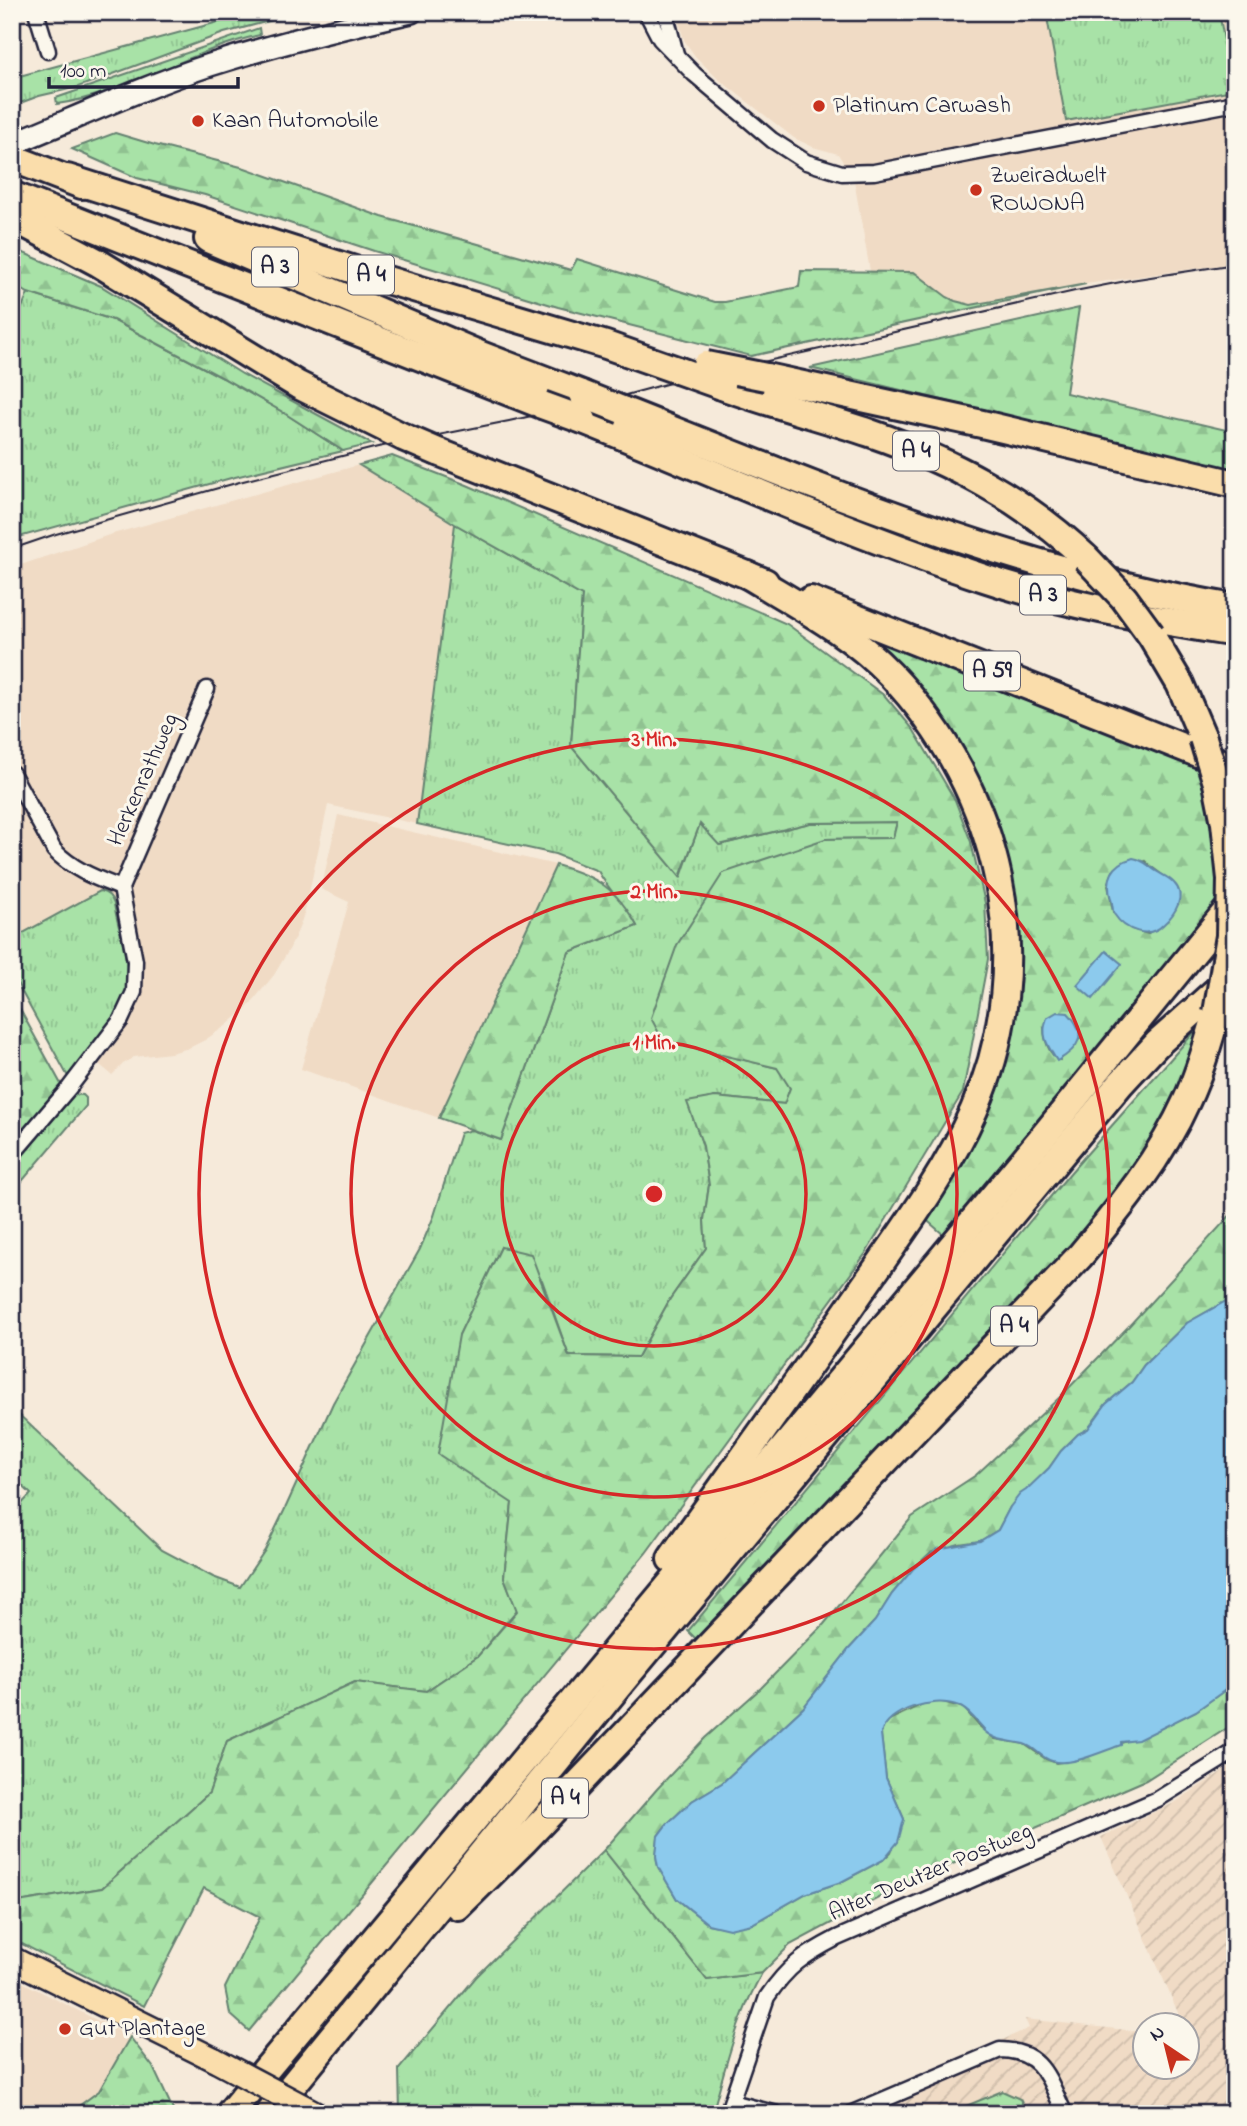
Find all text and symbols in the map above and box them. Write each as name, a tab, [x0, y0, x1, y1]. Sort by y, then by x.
scale bar	[49, 46, 238, 90]
text: 100 m	[60, 57, 106, 87]
place label: Platinum Carwash	[833, 89, 1011, 124]
marker: Platinum Carwash	[811, 98, 827, 114]
place label: Kaan Automobile	[212, 104, 379, 139]
marker: Kaan Automobile	[190, 113, 206, 129]
place label: Zweiradwelt ROWONA	[990, 159, 1107, 222]
marker: Zweiradwelt ROWONA	[968, 182, 984, 198]
road number: A 3	[252, 248, 298, 286]
road number: A 4	[348, 256, 394, 294]
road number: A 4	[893, 432, 939, 471]
road number: A 3	[1020, 576, 1066, 614]
road number: A 59	[964, 652, 1020, 691]
street label: Herkenrathweg	[99, 708, 189, 852]
text: 3 Min.	[630, 726, 677, 756]
text: 2 Min.	[630, 878, 678, 908]
text: 1 Min.	[632, 1029, 676, 1059]
centre of rings	[642, 1182, 666, 1206]
road number: A 4	[991, 1306, 1037, 1345]
road number: A 4	[542, 1778, 588, 1817]
street label: Alter Deutzer Postweg	[824, 1814, 1038, 1932]
north arrow	[1132, 2010, 1202, 2080]
place label: Gut Plantage	[79, 2012, 206, 2047]
text: N	[1145, 2019, 1171, 2049]
marker: Gut Plantage	[57, 2021, 73, 2037]

